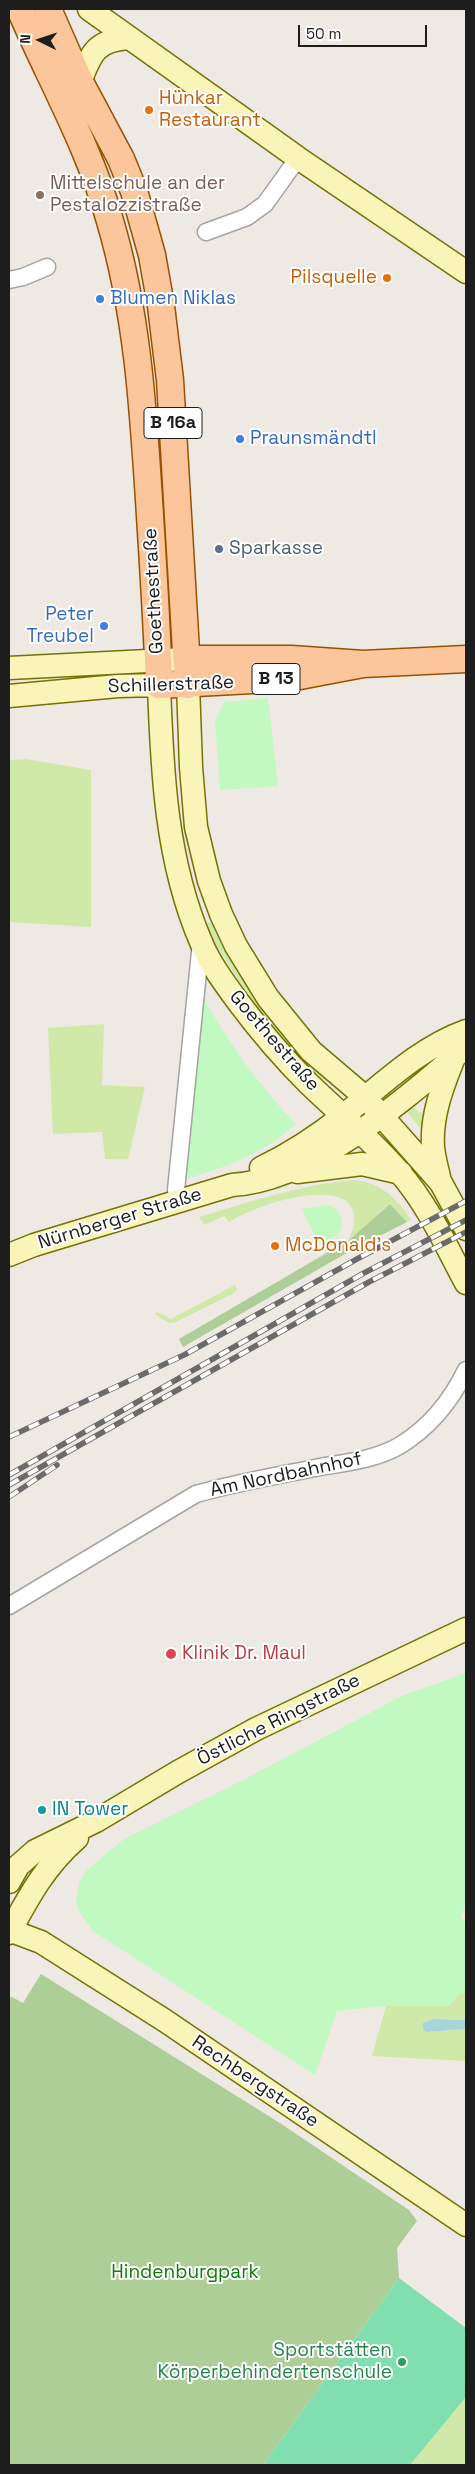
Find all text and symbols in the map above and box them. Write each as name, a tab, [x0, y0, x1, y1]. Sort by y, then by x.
north arrow	[15, 15, 65, 65]
scale bar	[300, 15, 429, 47]
text: 50 m	[306, 24, 341, 43]
text: N	[16, 34, 34, 44]
place label: Hünkar Restaurant	[159, 88, 261, 132]
marker: Hünkar Restaurant	[143, 104, 155, 116]
place label: Mittelschule an der Pestalozzistraße	[50, 173, 225, 217]
marker: Mittelschule an der Pestalozzistraße	[34, 189, 46, 201]
place label: Pilsquelle	[291, 267, 377, 289]
marker: Pilsquelle	[381, 272, 393, 284]
place label: Blumen Niklas	[110, 288, 236, 310]
marker: Blumen Niklas	[94, 293, 106, 305]
road number: B 16a	[144, 408, 202, 438]
place label: Praunsmändtl	[250, 428, 377, 450]
marker: Praunsmändtl	[234, 433, 246, 445]
street label: Goethestraße	[139, 527, 169, 655]
place label: Sparkasse	[229, 538, 323, 560]
marker: Sparkasse	[213, 543, 225, 555]
place label: Peter Treubel	[26, 604, 94, 648]
marker: Peter Treubel	[98, 620, 110, 632]
road number: B 13	[252, 664, 300, 694]
street label: Schillerstraße	[107, 671, 235, 699]
street label: Goethestraße	[224, 986, 324, 1096]
street label: Nürnberger Straße	[35, 1183, 205, 1255]
place label: McDonald's	[285, 1235, 391, 1257]
marker: McDonald's	[269, 1240, 281, 1252]
street label: Am Nordbahnhof	[208, 1448, 364, 1502]
place label: Klinik Dr. Maul	[182, 1643, 306, 1665]
marker: Klinik Dr. Maul	[164, 1647, 178, 1661]
street label: Östliche Ringstraße	[194, 1669, 364, 1771]
place label: IN Tower	[52, 1799, 128, 1821]
marker: IN Tower	[36, 1804, 48, 1816]
street label: Rechbergstraße	[187, 2031, 323, 2133]
park label: Hindenburgpark	[111, 2262, 259, 2284]
place label: Sportstätten Körperbehindertenschule	[157, 2340, 392, 2384]
marker: Sportstätten Körperbehindertenschule	[396, 2356, 408, 2368]

